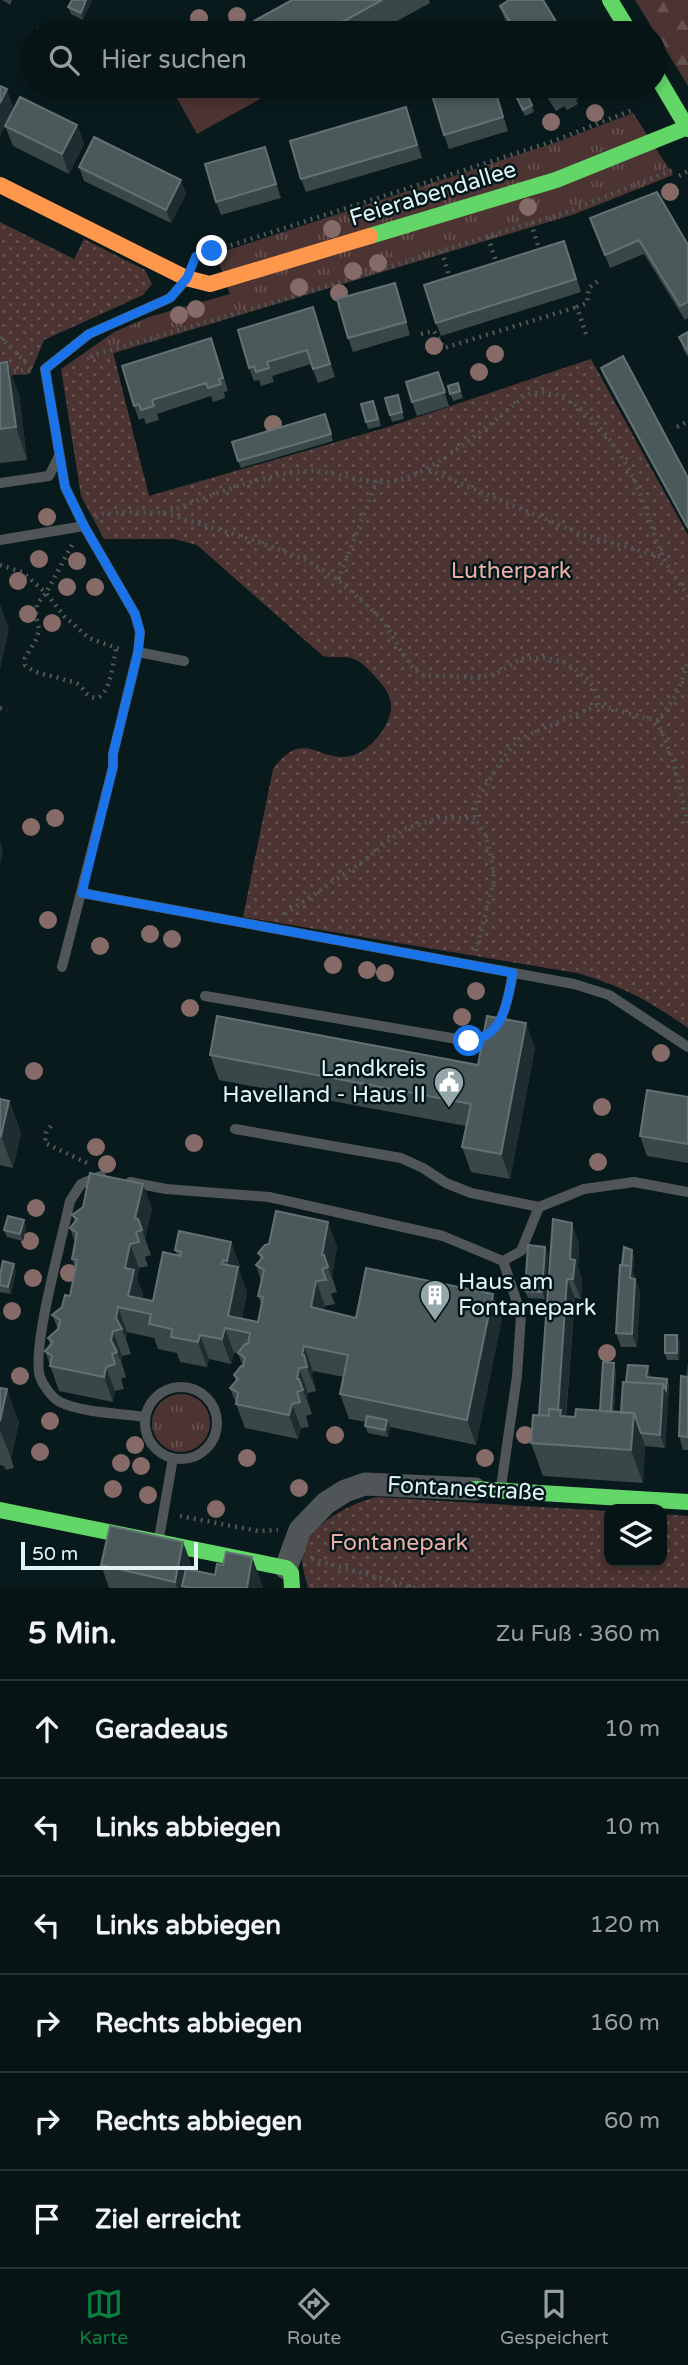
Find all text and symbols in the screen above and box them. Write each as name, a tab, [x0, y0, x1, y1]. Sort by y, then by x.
search box	[21, 21, 667, 98]
icon: search	[45, 41, 83, 79]
text: Hier suchen	[101, 44, 247, 75]
street label: Feierabendallee	[346, 155, 520, 233]
route end	[196, 235, 227, 266]
park label: Lutherpark	[451, 557, 571, 585]
route start	[453, 1025, 484, 1056]
place label: Landkreis Havelland - Haus II	[222, 1055, 426, 1109]
public building icon: Landkreis Havelland - Haus II	[432, 1065, 466, 1109]
place label: Haus am Fontanepark	[458, 1268, 596, 1322]
building icon: Haus am Fontanepark	[418, 1278, 452, 1322]
street label: Fontanestraße	[386, 1471, 546, 1507]
map controls	[604, 1504, 667, 1567]
button: layers	[604, 1504, 667, 1567]
park label: Fontanepark	[330, 1529, 468, 1557]
scale bar	[21, 1539, 198, 1571]
text: 50 m	[32, 1543, 78, 1565]
text: 5 Min.	[28, 1615, 117, 1652]
text: Zu Fuß · 360 m	[496, 1620, 660, 1648]
icon: ahead	[28, 1710, 66, 1748]
text: Geradeaus	[95, 1714, 228, 1745]
text: 10 m	[604, 1715, 660, 1743]
icon: left	[28, 1808, 66, 1846]
text: Links abbiegen	[95, 1812, 281, 1843]
text: 10 m	[604, 1813, 660, 1841]
icon: left	[28, 1906, 66, 1944]
text: Links abbiegen	[95, 1910, 281, 1941]
text: 120 m	[590, 1911, 660, 1939]
icon: right	[28, 2004, 66, 2042]
text: Rechts abbiegen	[95, 2008, 302, 2039]
text: 160 m	[590, 2009, 660, 2037]
icon: right	[28, 2102, 66, 2140]
text: Rechts abbiegen	[95, 2106, 302, 2137]
text: 60 m	[604, 2107, 660, 2135]
icon: arrive	[28, 2200, 66, 2238]
text: Ziel erreicht	[95, 2204, 241, 2235]
tab: Karte	[79, 2285, 128, 2349]
tab: Route	[287, 2285, 341, 2349]
tab: Gespeichert	[500, 2285, 609, 2349]

